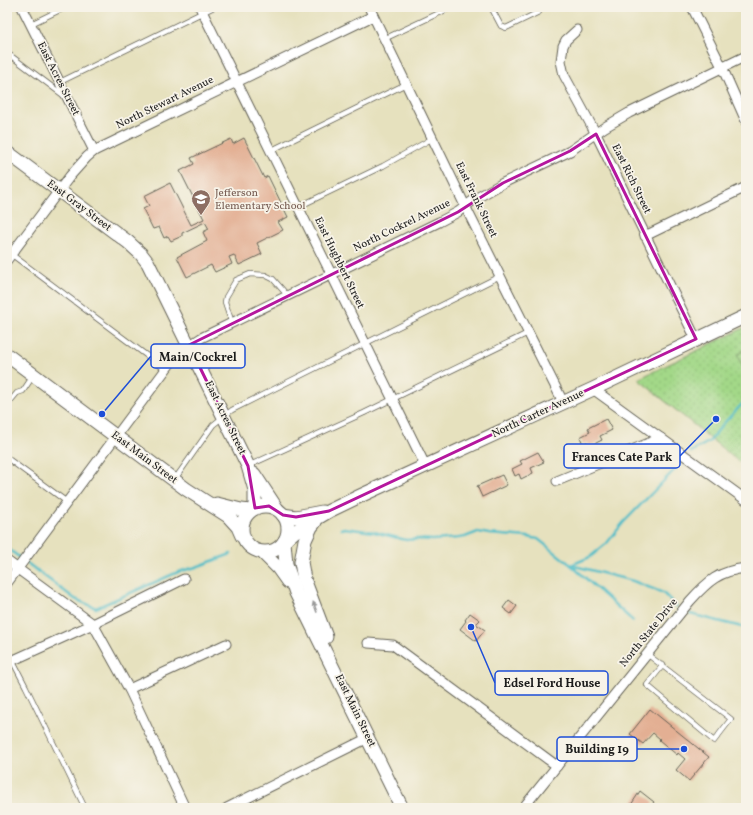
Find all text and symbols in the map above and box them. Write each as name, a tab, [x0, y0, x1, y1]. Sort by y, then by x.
street label: East Acres Street	[33, 40, 83, 119]
street label: North Stewart Avenue	[114, 73, 216, 133]
street label: East Rich Street	[608, 142, 654, 217]
street label: East Frank Street	[451, 160, 501, 240]
street label: East Gray Street	[44, 177, 114, 235]
place label: Jefferson Elementary School	[215, 186, 306, 214]
school or university icon: Jefferson Elementary School	[190, 188, 212, 216]
street label: North Cockrel Avenue	[351, 196, 453, 256]
street label: East Hughbert Street	[310, 215, 368, 311]
callout: Main/Cockrel	[151, 344, 245, 368]
text: Main/Cockrel	[159, 350, 237, 366]
street label: East Acres Street	[201, 378, 250, 458]
street label: North Carter Avenue	[489, 386, 587, 442]
street label: East Main Street	[108, 428, 180, 488]
callout: Frances Cate Park	[564, 444, 680, 468]
text: Frances Cate Park	[572, 450, 673, 466]
street label: North State Drive	[617, 595, 681, 671]
one-way arrow	[312, 601, 318, 613]
callout: Edsel Ford House	[495, 671, 608, 695]
street label: East Main Street	[331, 672, 379, 750]
text: Edsel Ford House	[504, 676, 600, 692]
callout: Building 19	[557, 737, 637, 761]
text: Building 19	[565, 742, 629, 758]

